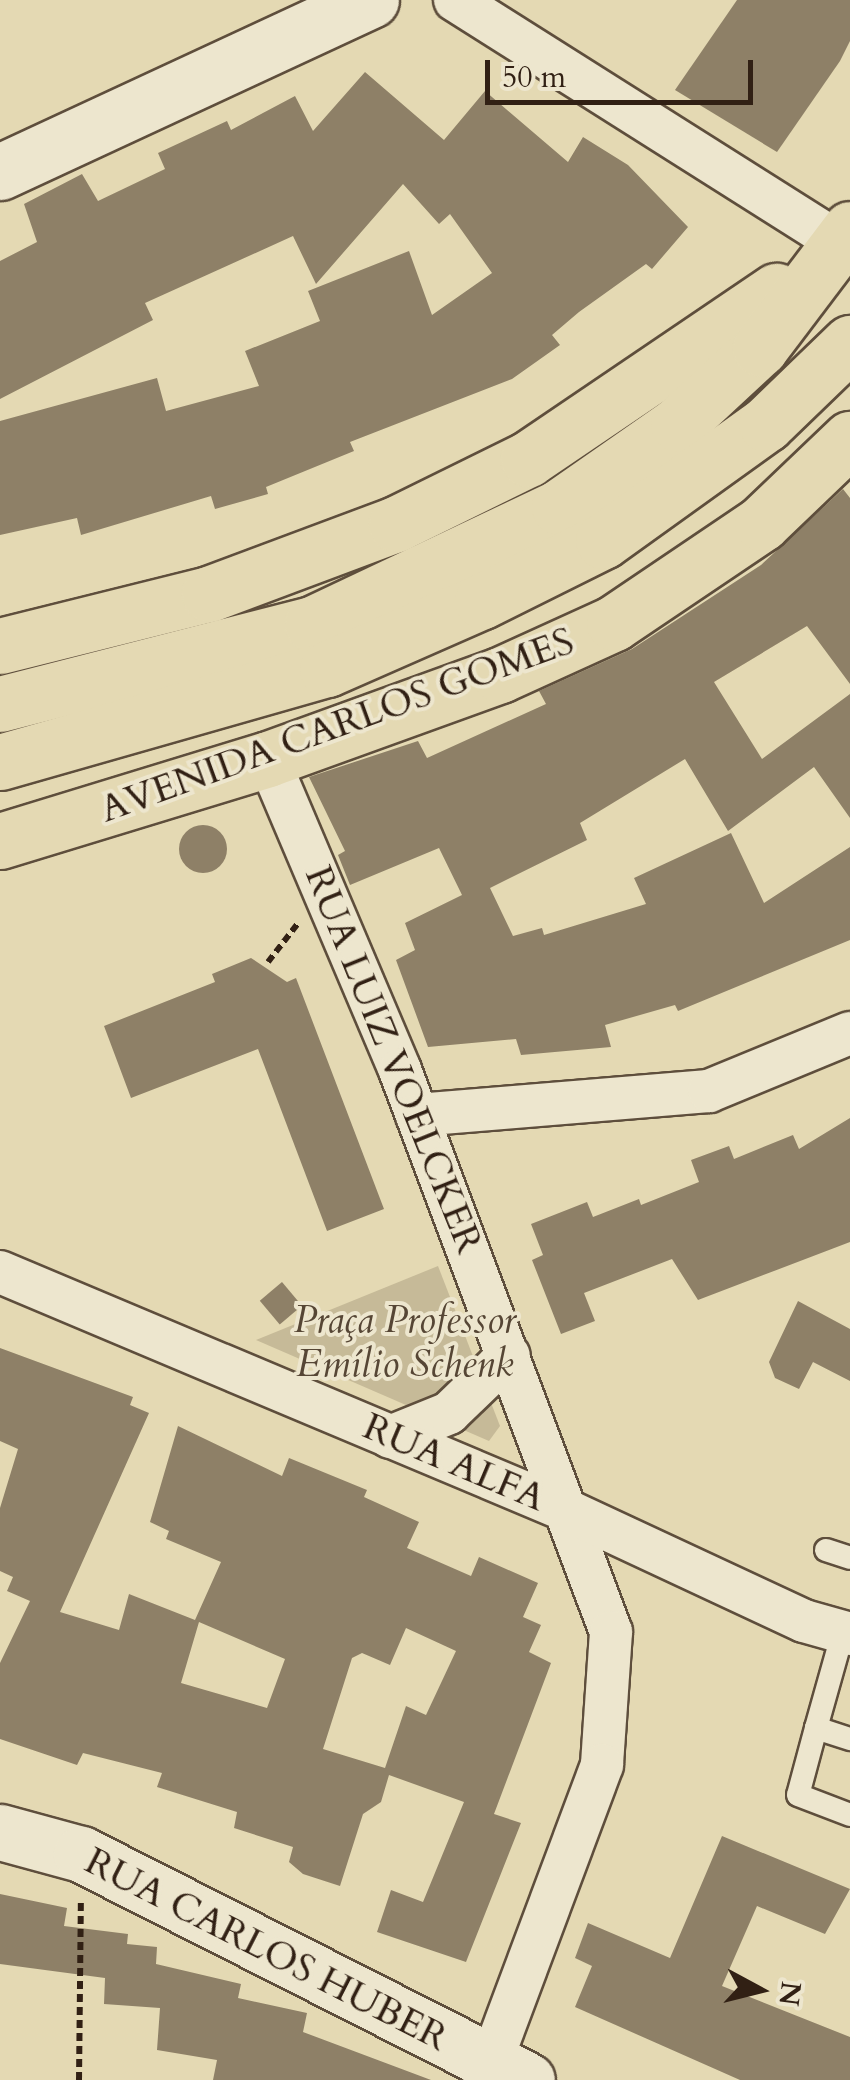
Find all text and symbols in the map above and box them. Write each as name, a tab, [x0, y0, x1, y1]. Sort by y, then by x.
scale bar	[490, 40, 758, 102]
text: 50 m	[502, 57, 566, 98]
street label: AVENIDA CARLOS GOMES	[94, 619, 580, 833]
street label: RUA LUIZ VOELCKER	[294, 860, 492, 1260]
park label: Praça Professor Emílio Schenk	[294, 1298, 516, 1388]
street label: RUA ALFA	[356, 1404, 552, 1522]
street label: RUA CARLOS HUBER	[77, 1839, 455, 2061]
north arrow	[710, 1940, 810, 2040]
text: N	[769, 1979, 810, 2008]

